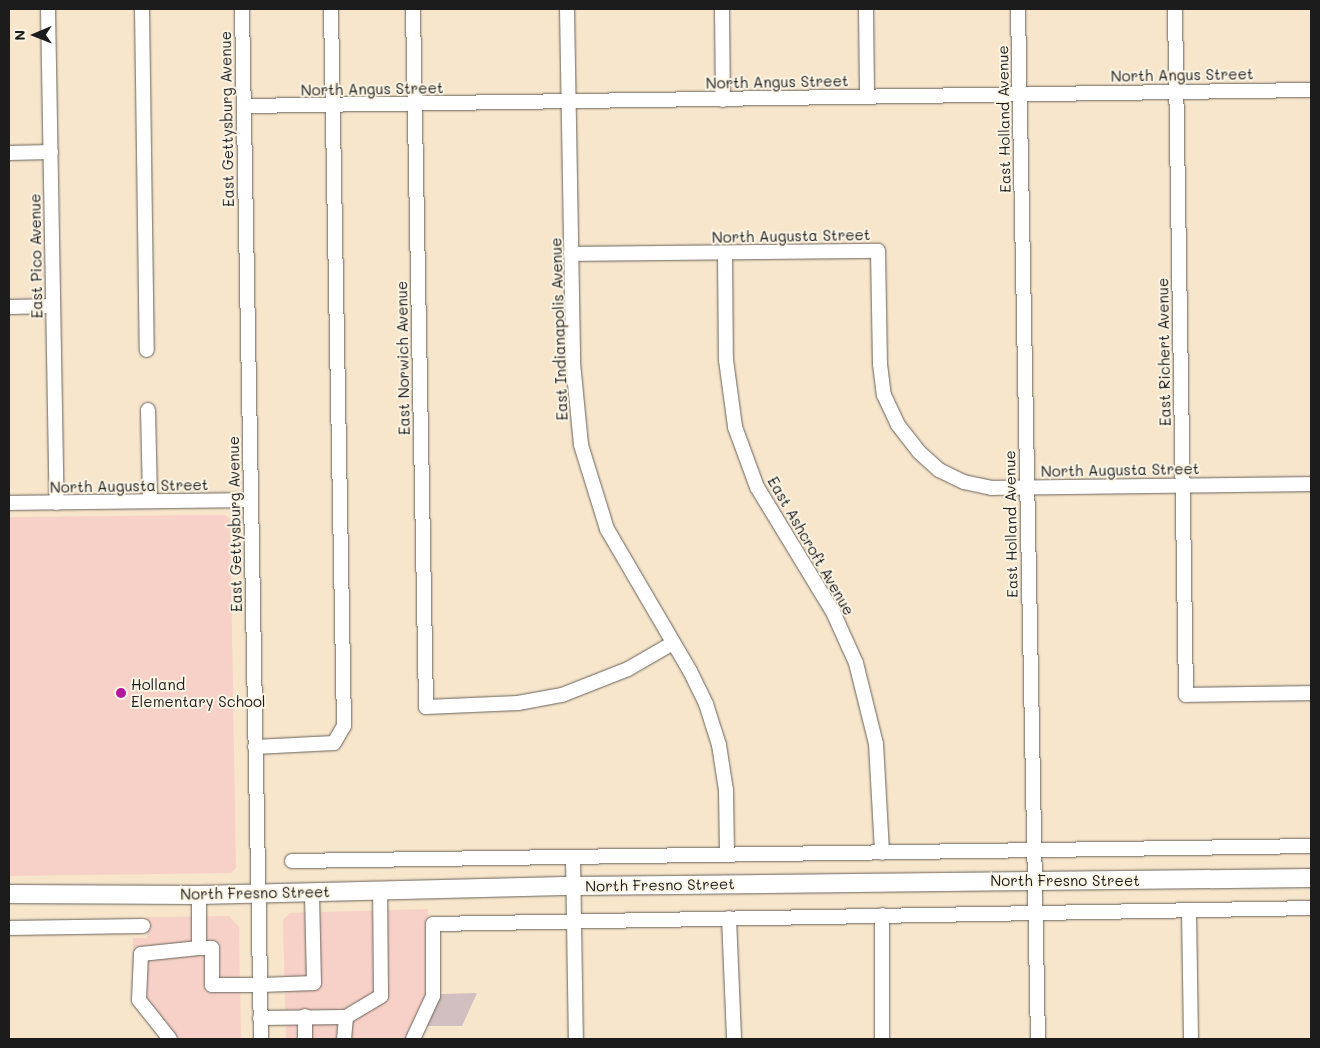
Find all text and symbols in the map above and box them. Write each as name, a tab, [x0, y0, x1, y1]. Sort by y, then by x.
north arrow	[10, 10, 60, 60]
text: N	[10, 30, 29, 41]
street label: East Gettysburg Avenue	[216, 31, 238, 207]
street label: East Holland Avenue	[994, 45, 1014, 193]
street label: North Angus Street	[1110, 65, 1254, 85]
street label: North Angus Street	[705, 72, 849, 92]
street label: North Angus Street	[300, 79, 444, 99]
street label: East Pico Avenue	[26, 193, 46, 319]
street label: North Augusta Street	[712, 226, 870, 246]
street label: East Indianapolis Avenue	[547, 237, 571, 421]
street label: East Richert Avenue	[1154, 278, 1174, 426]
street label: East Norwich Avenue	[393, 281, 413, 435]
street label: East Gettysburg Avenue	[224, 436, 246, 612]
street label: East Holland Avenue	[1001, 450, 1021, 598]
street label: North Augusta Street	[1041, 460, 1199, 480]
street label: East Ashcroft Avenue	[764, 473, 858, 619]
street label: North Augusta Street	[50, 476, 208, 496]
place label: Holland Elementary School	[131, 675, 266, 710]
marker: Holland Elementary School	[115, 687, 127, 699]
street label: North Fresno Street	[990, 872, 1140, 890]
street label: North Fresno Street	[585, 875, 735, 895]
street label: North Fresno Street	[180, 883, 330, 903]

